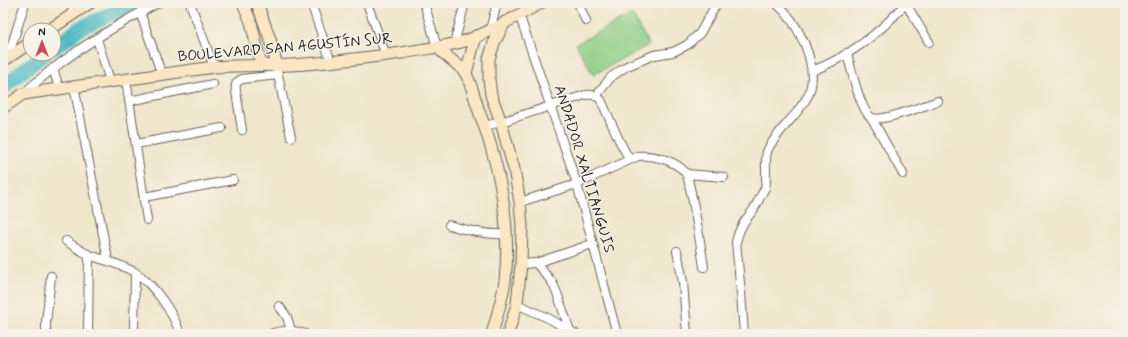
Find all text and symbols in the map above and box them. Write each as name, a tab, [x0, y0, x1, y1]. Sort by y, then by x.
north arrow	[22, 22, 62, 62]
text: N	[38, 26, 46, 40]
street label: BOULEVARD SAN AGUSTÍN SUR	[177, 28, 394, 67]
street label: ANDADOR XALTIANGUIS	[549, 83, 619, 255]

